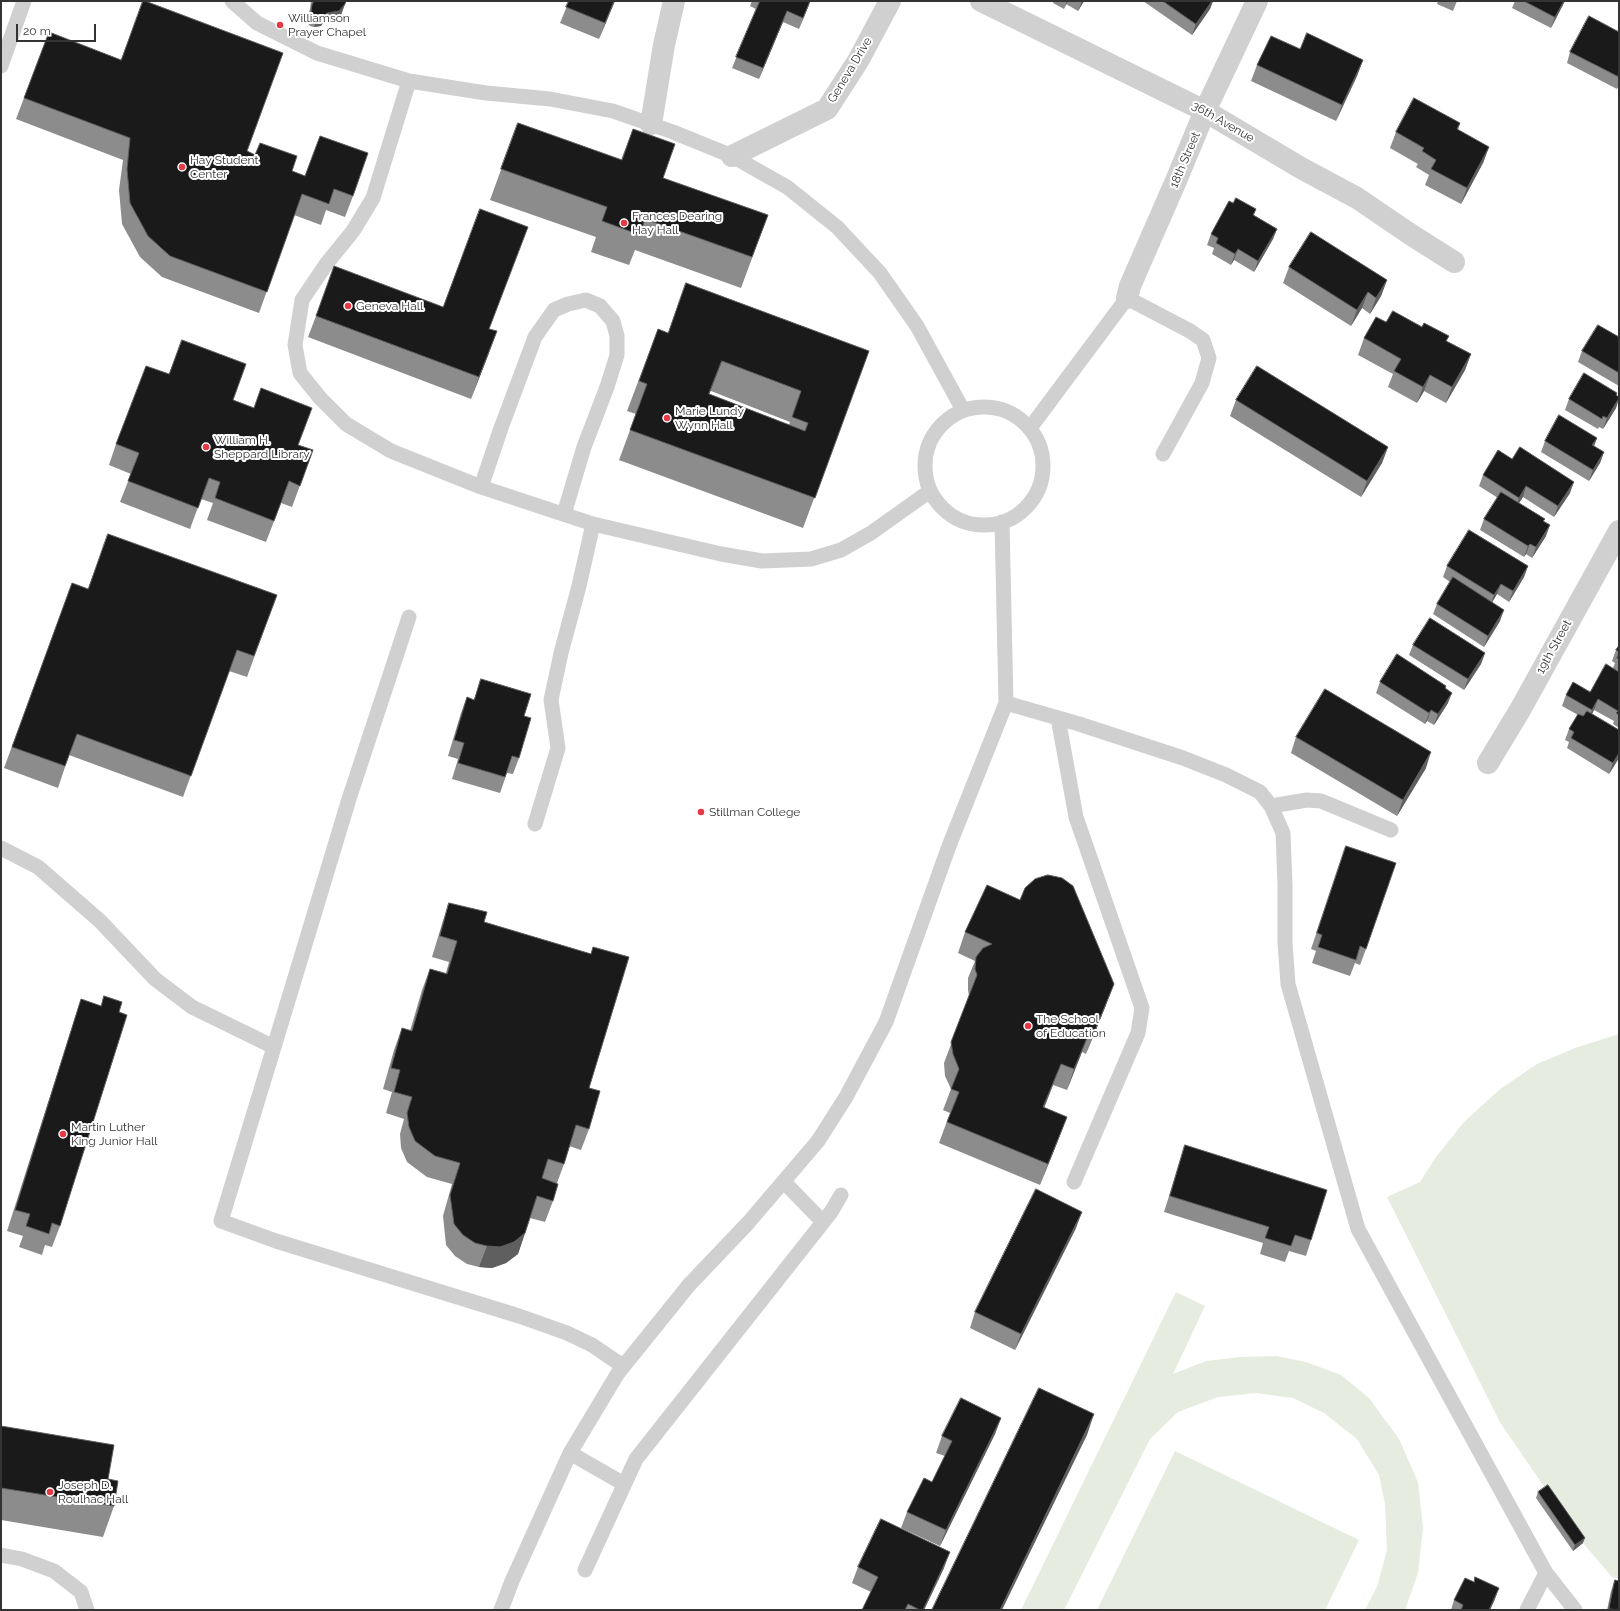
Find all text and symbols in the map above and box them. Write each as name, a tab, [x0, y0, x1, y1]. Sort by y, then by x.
place label: Williamson Prayer Chapel	[288, 11, 366, 39]
scale bar	[18, 16, 98, 42]
marker: Williamson Prayer Chapel	[275, 20, 285, 30]
text: 20 m	[23, 24, 51, 38]
street label: Geneva Drive	[825, 35, 875, 105]
street label: 36th Avenue	[1189, 98, 1257, 146]
street label: 18th Street	[1167, 130, 1203, 190]
place label: Hay Student Center	[190, 153, 259, 181]
marker: Hay Student Center	[177, 162, 187, 172]
place label: Frances Dearing Hay Hall	[632, 209, 722, 237]
marker: Frances Dearing Hay Hall	[619, 218, 629, 228]
place label: Geneva Hall	[356, 299, 423, 313]
marker: Geneva Hall	[343, 301, 353, 311]
place label: Marie Lundy Wynn Hall	[675, 404, 744, 432]
marker: Marie Lundy Wynn Hall	[662, 413, 672, 423]
place label: William H. Sheppard Library	[214, 433, 310, 461]
marker: William H. Sheppard Library	[201, 442, 211, 452]
street label: 19th Street	[1533, 617, 1575, 677]
place label: Stillman College	[709, 805, 800, 819]
marker: Stillman College	[696, 807, 706, 817]
place label: The School of Education	[1036, 1012, 1106, 1040]
marker: The School of Education	[1023, 1021, 1033, 1031]
place label: Martin Luther King Junior Hall	[71, 1120, 158, 1148]
marker: Martin Luther King Junior Hall	[58, 1129, 68, 1139]
place label: Joseph D. Roulhac Hall	[58, 1478, 128, 1506]
marker: Joseph D. Roulhac Hall	[45, 1487, 55, 1497]

